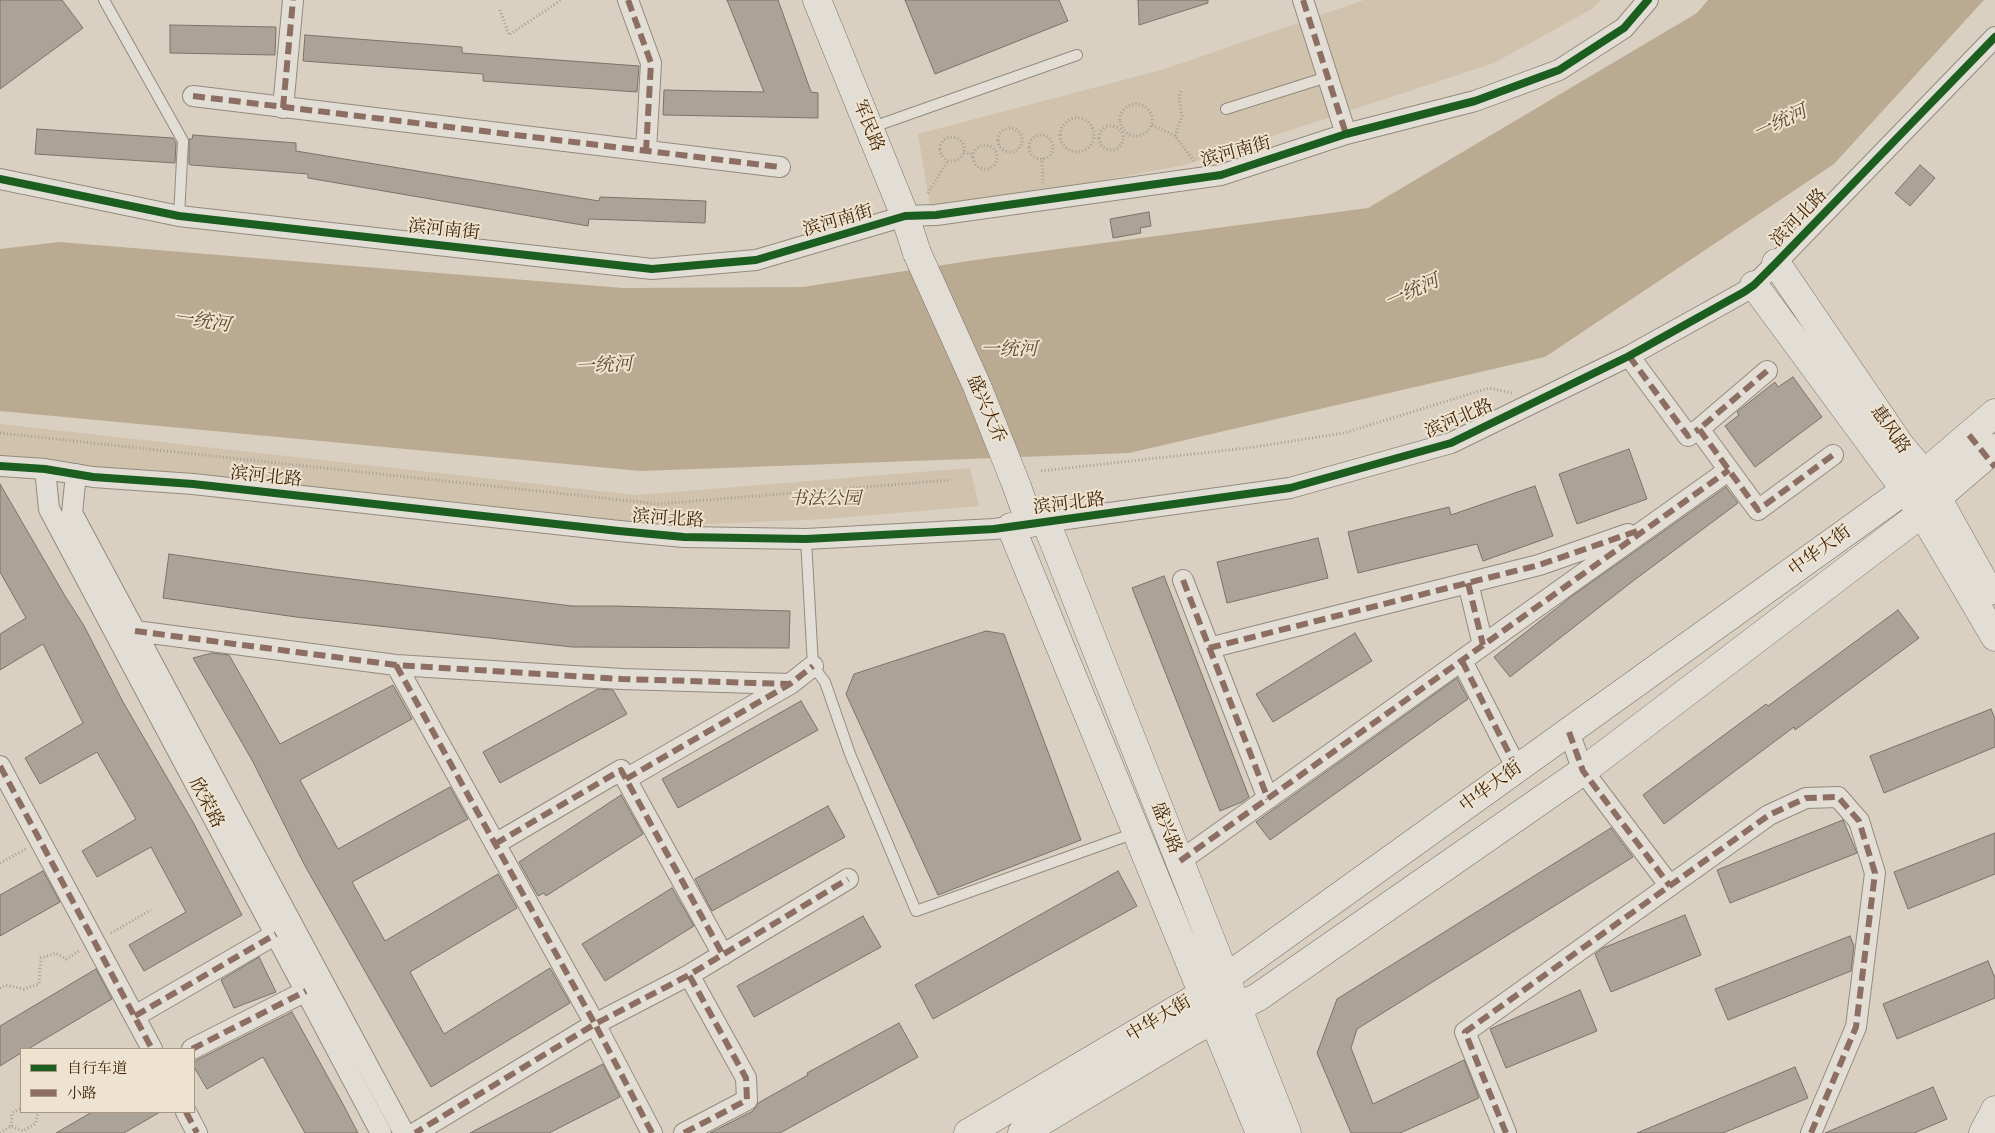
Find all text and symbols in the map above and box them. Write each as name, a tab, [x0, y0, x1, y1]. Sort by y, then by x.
street label: 军民路	[848, 97, 888, 155]
water label: 一统河	[1749, 101, 1811, 145]
street label: 滨河南街	[1198, 132, 1274, 172]
street label: 滨河北路	[1766, 185, 1832, 251]
street label: 滨河南街	[800, 201, 876, 241]
street label: 滨河南街	[407, 215, 481, 245]
water label: 一统河	[1381, 270, 1443, 314]
water label: 一统河	[172, 307, 232, 337]
water label: 一统河	[981, 339, 1037, 361]
water label: 一统河	[575, 353, 633, 379]
street label: 盛兴大乔	[962, 372, 1010, 446]
street label: 滨河北路	[1422, 395, 1496, 443]
street label: 惠风路	[1866, 402, 1914, 458]
street label: 滨河北路	[229, 462, 303, 492]
park label: 书法公园	[789, 488, 861, 510]
street label: 滨河北路	[1032, 489, 1106, 519]
street label: 滨河北路	[631, 506, 705, 532]
street label: 中华大街	[1785, 521, 1855, 581]
street label: 中华大街	[1456, 757, 1526, 817]
street label: 欣荣路	[184, 774, 228, 832]
street label: 盛兴路	[1146, 799, 1186, 857]
street label: 中华大街	[1123, 991, 1195, 1047]
legend	[20, 1048, 195, 1113]
text: 自行车道	[67, 1062, 127, 1077]
text: 小路	[67, 1087, 97, 1102]

